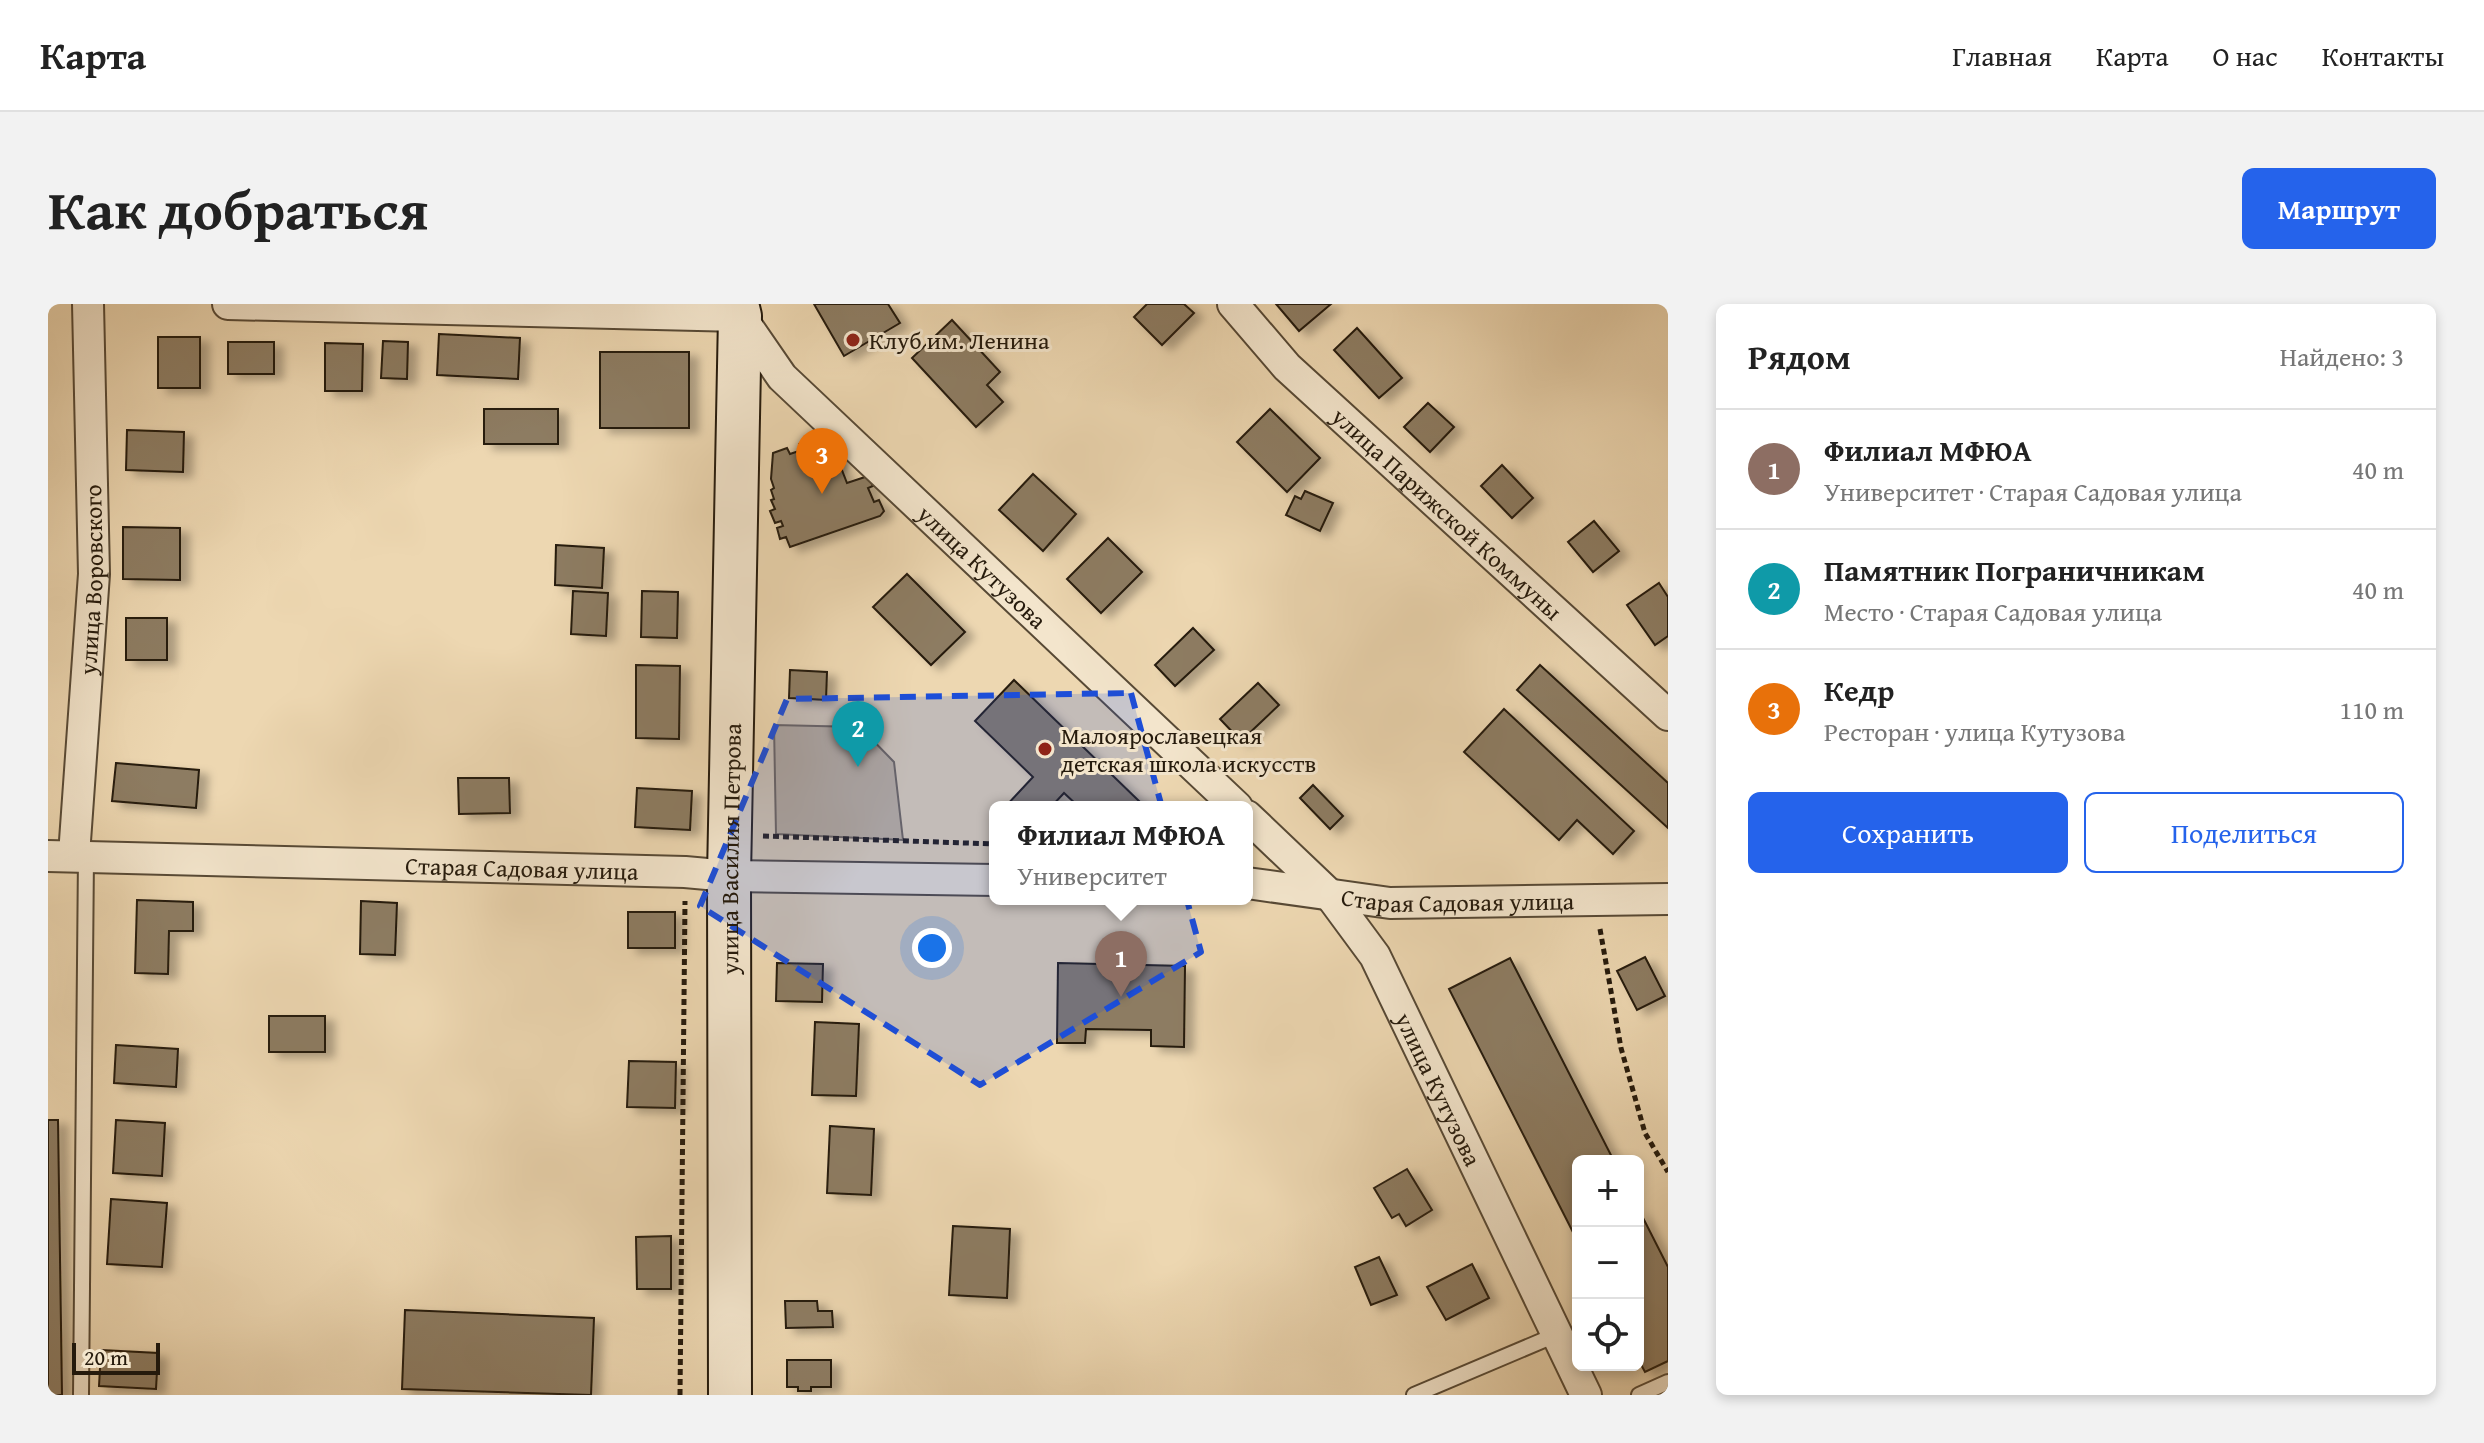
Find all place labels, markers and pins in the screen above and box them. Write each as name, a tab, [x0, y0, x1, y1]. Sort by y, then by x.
place label: Клуб им. Ленина	[869, 323, 1050, 358]
marker: Клуб им. Ленина	[844, 331, 862, 349]
pin: 3	[796, 428, 848, 494]
pin: 2	[832, 701, 884, 767]
place label: Малоярославецкая детская школа искусств	[1061, 718, 1316, 781]
marker: Малоярославецкая детская школа искусств	[1036, 740, 1054, 758]
pin: 1	[1095, 931, 1147, 997]

